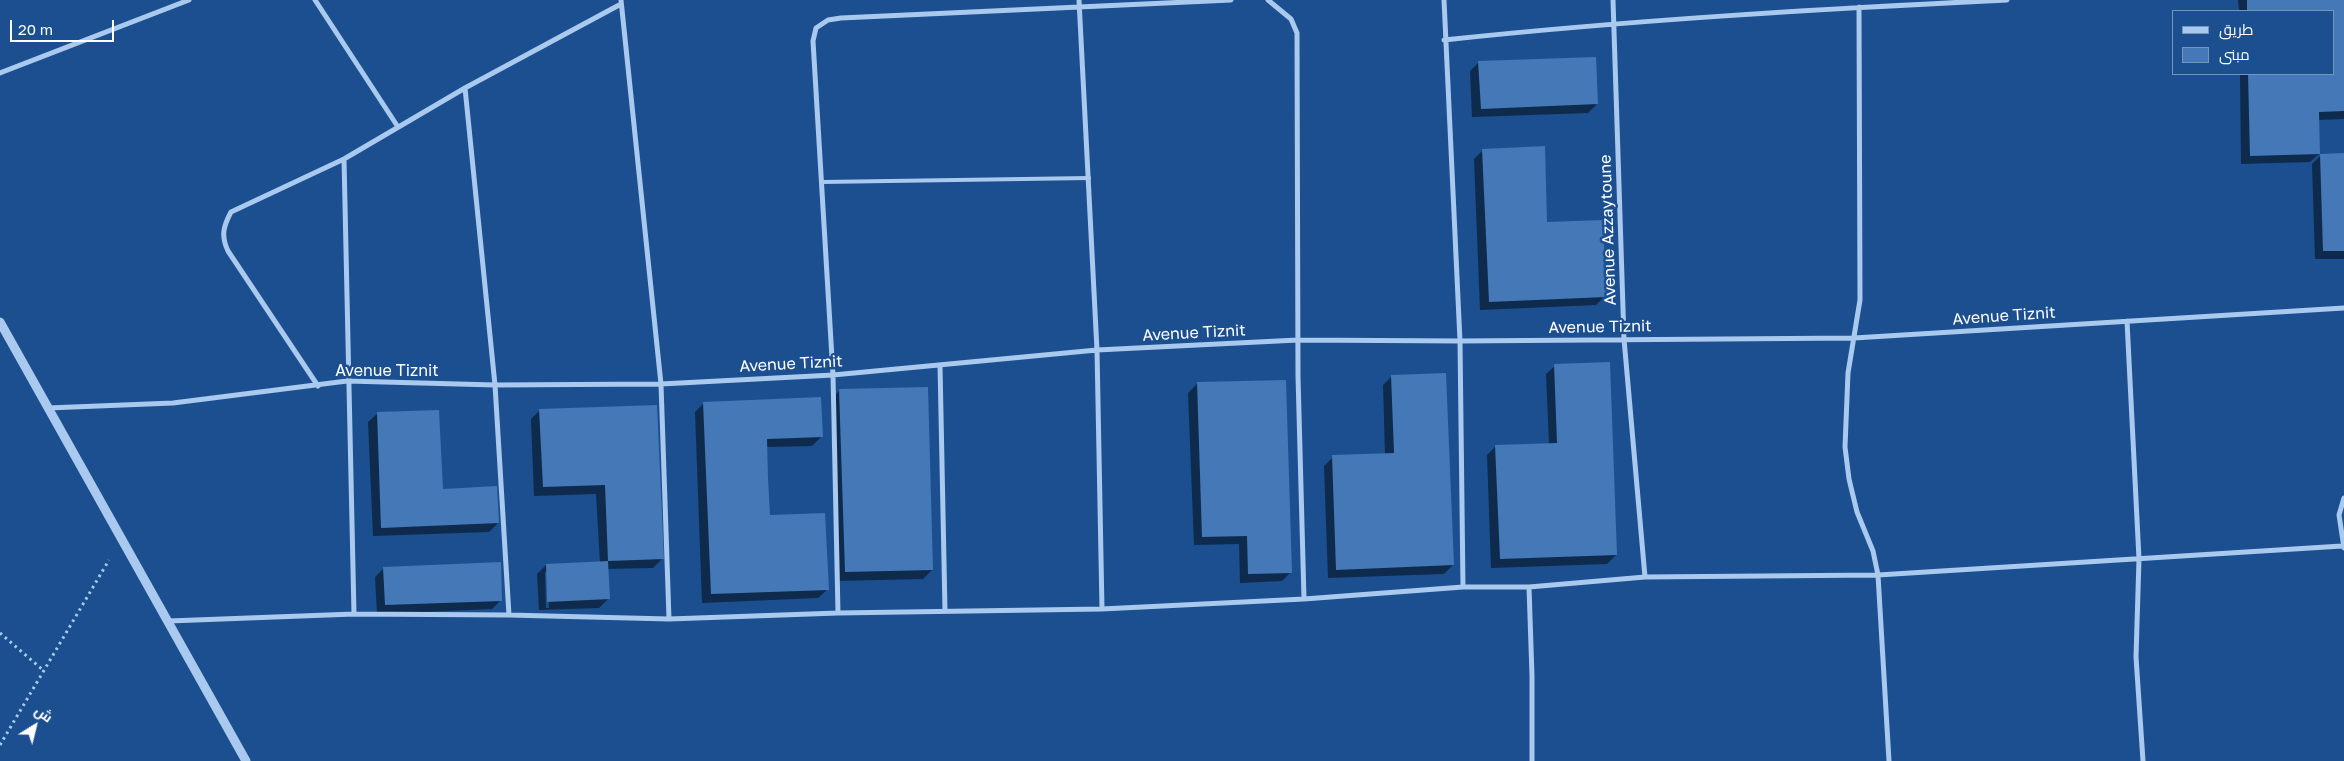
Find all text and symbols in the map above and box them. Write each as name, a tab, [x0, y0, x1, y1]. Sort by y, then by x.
scale bar	[12, 10, 116, 42]
legend	[2172, 10, 2334, 75]
text: 20 m	[18, 20, 53, 38]
text: طريق	[2219, 20, 2253, 38]
text: مبنى	[2219, 45, 2250, 63]
street label: Avenue Azzaytoune	[1596, 154, 1620, 306]
street label: Avenue Tiznit	[1952, 303, 2056, 329]
street label: Avenue Tiznit	[1548, 316, 1652, 338]
street label: Avenue Tiznit	[1142, 321, 1246, 345]
street label: Avenue Tiznit	[739, 352, 843, 376]
street label: Avenue Tiznit	[335, 361, 439, 381]
north arrow	[10, 701, 60, 751]
text: ش	[32, 701, 56, 726]

